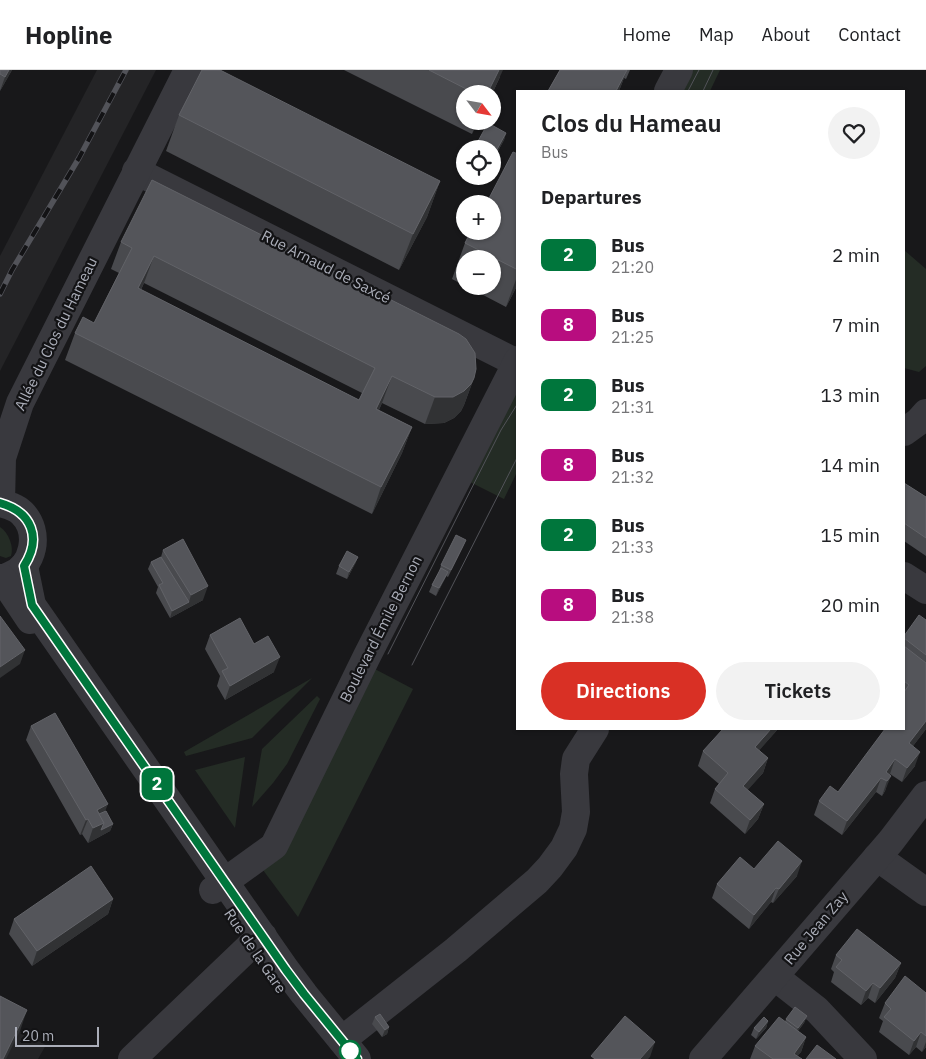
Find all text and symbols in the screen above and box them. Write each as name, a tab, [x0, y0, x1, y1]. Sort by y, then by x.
text: Hopline	[25, 19, 112, 51]
text: Home	[623, 23, 671, 46]
text: Map	[699, 23, 734, 46]
text: About	[762, 23, 810, 46]
text: Contact	[838, 23, 901, 46]
north arrow	[456, 85, 501, 130]
map controls	[456, 85, 501, 295]
text: Clos du Hameau	[541, 107, 722, 139]
button: heart	[828, 107, 880, 159]
button: locate	[456, 140, 501, 185]
text: Bus	[541, 142, 568, 162]
text: Departures	[541, 185, 641, 209]
button: +	[456, 195, 501, 240]
street label: Rue Arnaud de Saxcé	[258, 226, 394, 307]
text: Bus	[611, 233, 645, 257]
text: 2	[563, 243, 574, 266]
text: 2 min	[832, 243, 880, 267]
button: −	[456, 250, 501, 295]
street label: Allée du Clos du Hameau	[10, 254, 101, 414]
text: 21:20	[611, 257, 654, 277]
text: Bus	[611, 303, 645, 327]
text: 8	[563, 313, 574, 336]
text: 7 min	[832, 313, 880, 337]
text: 21:25	[611, 327, 654, 347]
text: Bus	[611, 373, 645, 397]
text: 2	[563, 383, 574, 406]
text: 13 min	[821, 383, 880, 407]
text: 21:31	[611, 397, 654, 417]
text: Bus	[611, 443, 645, 467]
text: 8	[563, 453, 574, 476]
text: 14 min	[821, 453, 880, 477]
text: 21:32	[611, 467, 654, 487]
text: Bus	[611, 513, 645, 537]
text: 2	[563, 523, 574, 546]
text: 15 min	[821, 523, 880, 547]
text: 21:33	[611, 537, 654, 557]
street label: Boulevard Émile Bernon	[335, 552, 426, 705]
text: Bus	[611, 583, 645, 607]
text: 8	[563, 593, 574, 616]
text: 20 min	[821, 593, 880, 617]
text: 21:38	[611, 607, 654, 627]
button: Directions	[541, 662, 706, 720]
button: Tickets	[716, 662, 880, 720]
line badge: 2	[141, 768, 173, 800]
text: 2	[152, 772, 162, 795]
street label: Rue Jean Zay	[779, 887, 852, 968]
street label: Rue de la Gare	[220, 905, 291, 997]
scale bar	[15, 1024, 99, 1047]
text: 20 m	[22, 1027, 54, 1045]
unlabelled marker	[339, 1040, 361, 1059]

